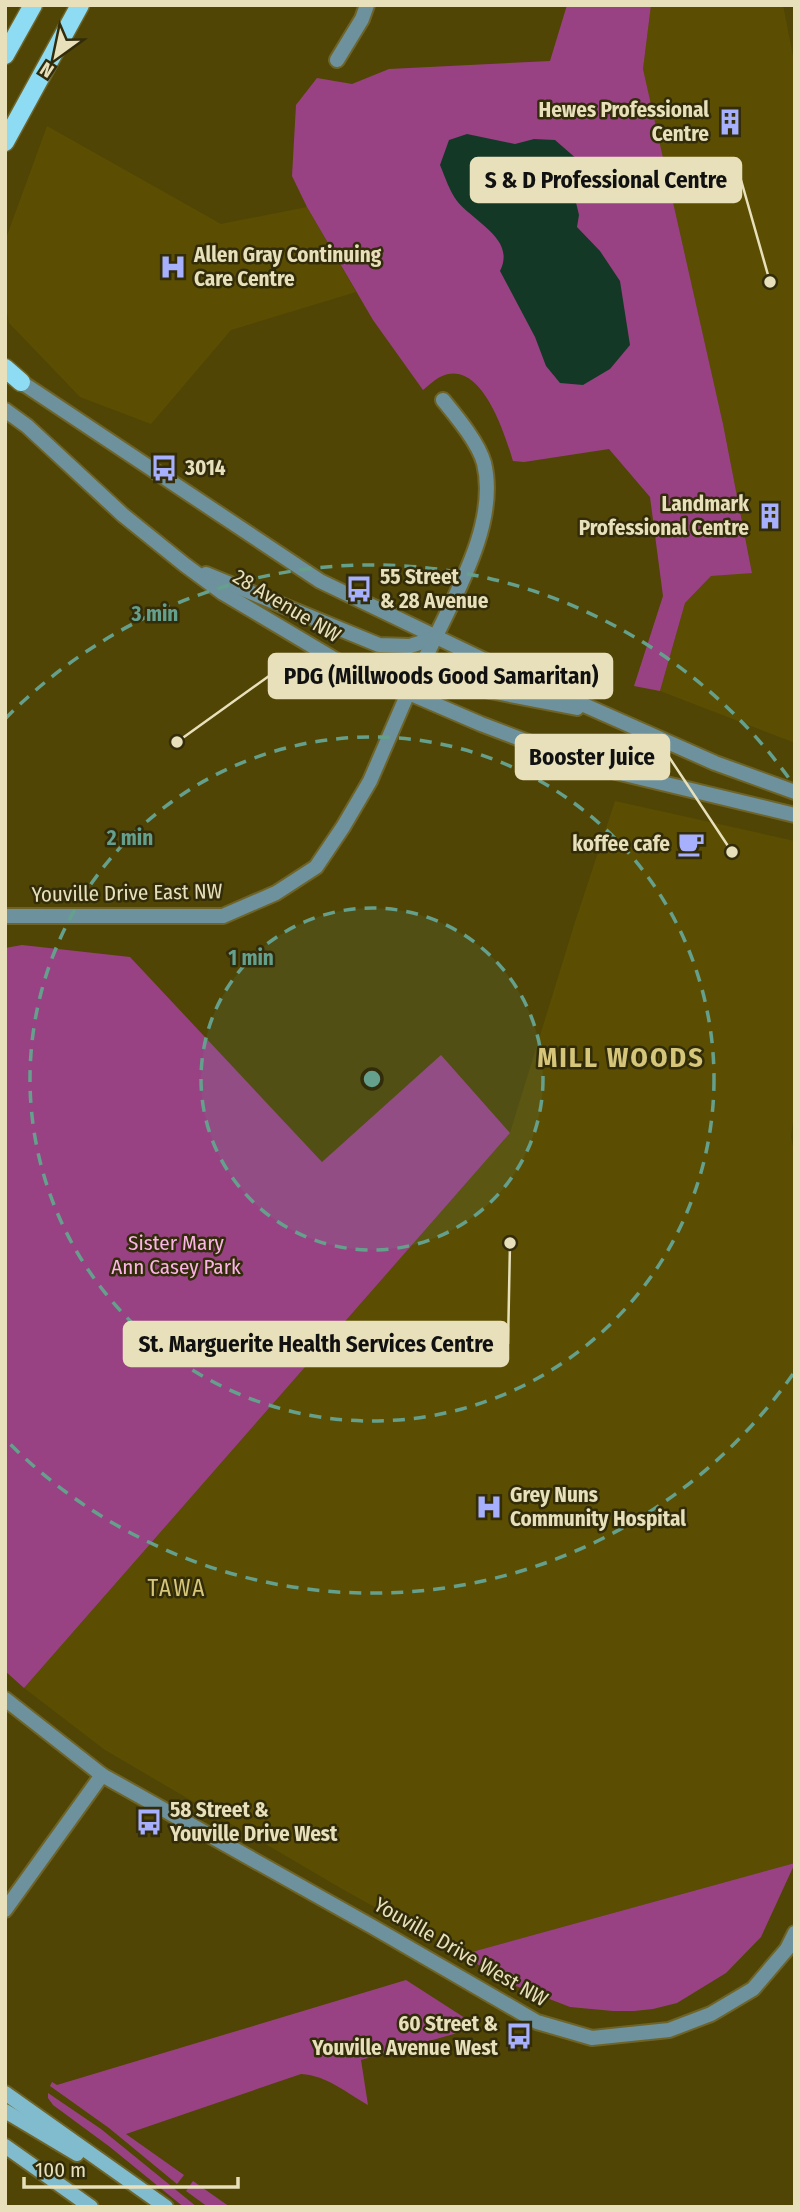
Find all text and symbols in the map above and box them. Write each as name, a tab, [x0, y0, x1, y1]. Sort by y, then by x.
north arrow	[21, 21, 91, 91]
text: N	[36, 57, 58, 83]
place label: Hewes Professional Centre	[539, 97, 709, 147]
building icon: Hewes Professional Centre	[715, 107, 745, 137]
callout: S & D Professional Centre	[471, 158, 741, 202]
text: S & D Professional Centre	[485, 166, 728, 194]
place label: Allen Gray Continuing Care Centre	[193, 242, 382, 292]
hospital icon: Allen Gray Continuing Care Centre	[158, 252, 188, 282]
bus stop icon: 3014	[149, 453, 179, 483]
place label: 3014	[184, 455, 226, 481]
place label: Landmark Professional Centre	[579, 491, 749, 541]
building icon: Landmark Professional Centre	[755, 501, 785, 531]
street label: 28 Avenue NW	[228, 564, 346, 648]
place label: 55 Street & 28 Avenue	[380, 564, 489, 614]
bus stop icon: 55 Street & 28 Avenue	[344, 574, 374, 604]
text: 3 min	[131, 601, 178, 627]
callout: PDG (Millwoods Good Samaritan)	[269, 654, 612, 698]
text: PDG (Millwoods Good Samaritan)	[284, 662, 598, 690]
callout: Booster Juice	[516, 735, 669, 779]
text: Booster Juice	[529, 743, 655, 771]
text: 2 min	[106, 825, 153, 851]
cafe icon: koffee cafe	[676, 829, 706, 859]
place label: koffee cafe	[572, 831, 670, 857]
street label: Youville Drive East NW	[32, 878, 223, 908]
text: 1 min	[228, 945, 274, 971]
district label: MILL WOODS	[537, 1041, 705, 1074]
centre of rings	[360, 1067, 384, 1091]
park label: Sister Mary Ann Casey Park	[111, 1230, 241, 1280]
callout: St. Marguerite Health Services Centre	[124, 1322, 508, 1366]
text: St. Marguerite Health Services Centre	[138, 1330, 494, 1358]
place label: Grey Nuns Community Hospital	[510, 1482, 686, 1532]
hospital icon: Grey Nuns Community Hospital	[474, 1492, 504, 1522]
district label: TAWA	[148, 1574, 206, 1602]
place label: 58 Street & Youville Drive West	[169, 1797, 338, 1847]
bus stop icon: 58 Street & Youville Drive West	[134, 1807, 164, 1837]
street label: Youville Drive West NW	[369, 1892, 553, 2013]
place label: 60 Street & Youville Avenue West	[311, 2011, 499, 2061]
bus stop icon: 60 Street & Youville Avenue West	[504, 2021, 534, 2051]
scale bar	[24, 2146, 238, 2190]
text: 100 m	[35, 2157, 86, 2183]

